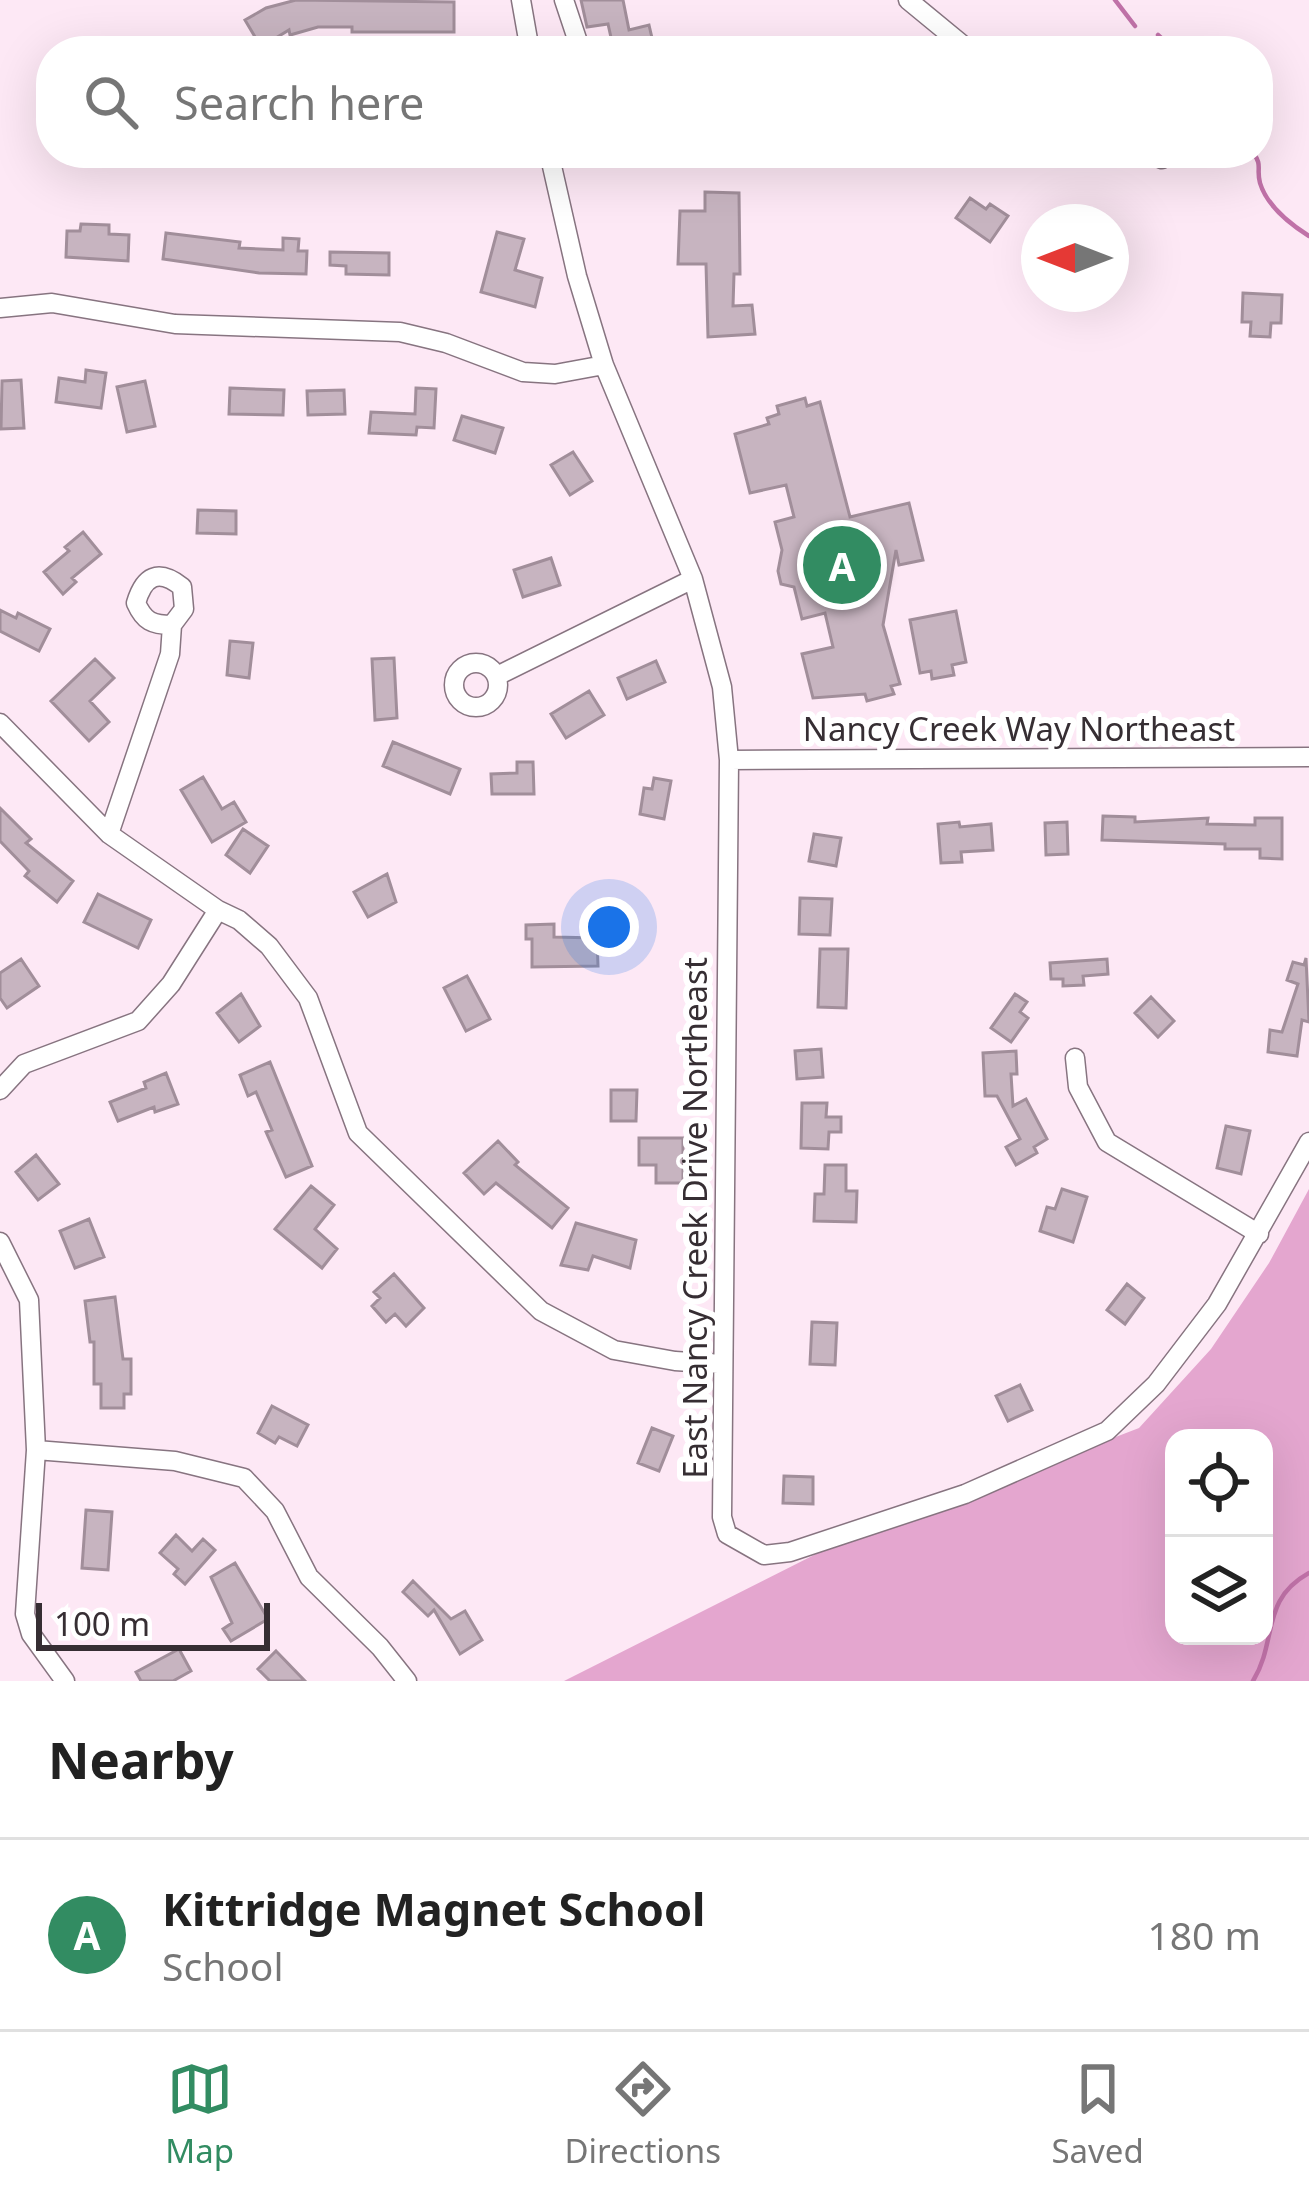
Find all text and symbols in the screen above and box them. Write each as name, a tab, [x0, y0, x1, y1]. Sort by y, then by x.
search box	[36, 36, 1273, 168]
icon: search	[78, 69, 144, 135]
text: Search here	[174, 72, 424, 133]
north arrow	[1021, 204, 1129, 312]
pin: A	[803, 520, 881, 610]
street label: Nancy Creek Way Northeast	[803, 706, 1235, 751]
your location	[579, 897, 639, 957]
street label: East Nancy Creek Drive Northeast	[672, 957, 717, 1479]
map controls	[1165, 1429, 1273, 1645]
button: locate	[1165, 1429, 1273, 1537]
button: layers	[1165, 1537, 1273, 1645]
scale bar	[36, 1597, 270, 1650]
text: 100 m	[54, 1601, 150, 1646]
text: Nearby	[48, 1724, 234, 1794]
text: Kittridge Magnet School	[162, 1878, 706, 1939]
text: A	[74, 1908, 101, 1961]
text: 180 m	[1147, 1908, 1261, 1961]
text: School	[162, 1939, 284, 1992]
tab: Map	[165, 2056, 234, 2173]
tab: Directions	[564, 2056, 721, 2173]
tab: Saved	[1051, 2056, 1144, 2173]

